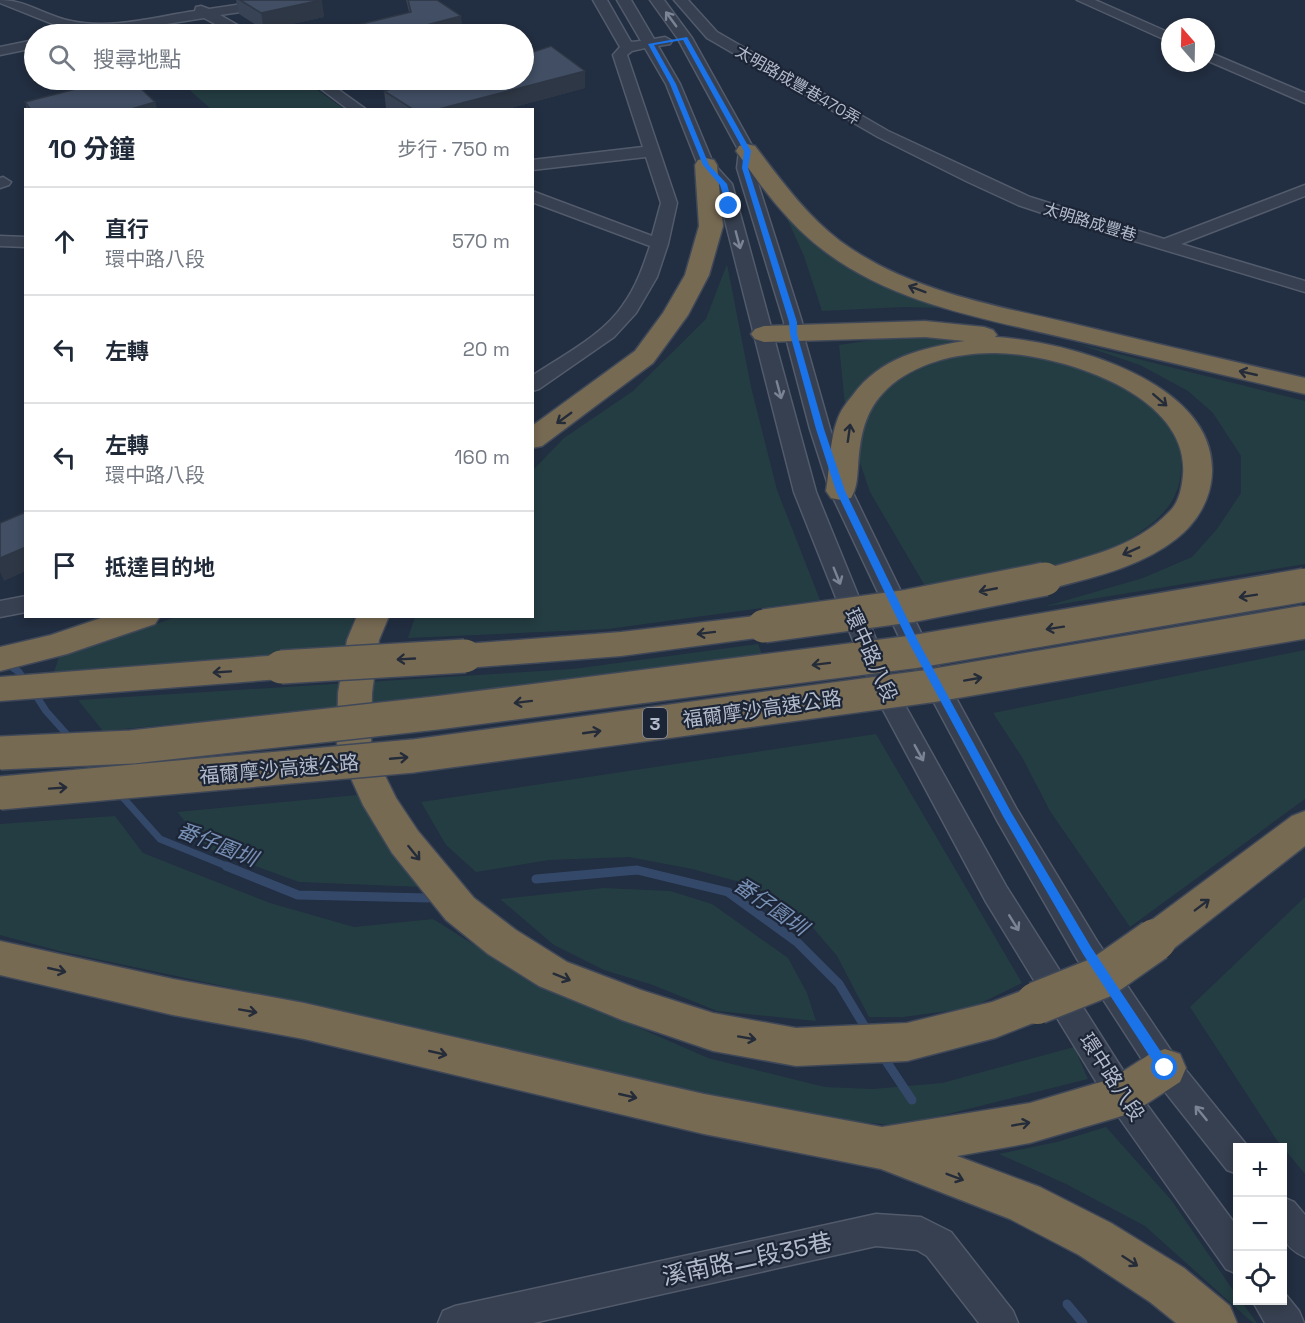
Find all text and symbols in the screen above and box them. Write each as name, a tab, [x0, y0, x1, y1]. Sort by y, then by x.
one-way arrow	[664, 11, 677, 27]
north arrow	[1161, 18, 1215, 72]
search box	[24, 24, 534, 90]
icon: search	[45, 41, 78, 74]
street label: 太明路成豐巷470弄	[732, 41, 864, 129]
text: 搜尋地點	[93, 45, 181, 73]
text: 10 分鐘	[48, 132, 135, 166]
text: 步行 · 750 m	[398, 136, 510, 162]
route end	[715, 192, 741, 218]
street label: 太明路成豐巷	[1041, 198, 1139, 246]
text: 直行	[105, 215, 149, 243]
icon: ahead	[48, 225, 81, 258]
text: 570 m	[452, 228, 510, 254]
one-way arrow	[733, 230, 745, 249]
text: 環中路八段	[105, 246, 205, 272]
one-way arrow	[908, 283, 926, 294]
icon: left	[48, 333, 81, 366]
text: 20 m	[463, 336, 510, 362]
text: 左轉	[105, 337, 149, 365]
one-way arrow	[1239, 367, 1258, 378]
one-way arrow	[773, 381, 785, 400]
one-way arrow	[1152, 394, 1168, 407]
one-way arrow	[556, 412, 572, 424]
one-way arrow	[843, 424, 854, 444]
text: 左轉	[105, 431, 149, 459]
icon: left	[48, 441, 81, 474]
text: 160 m	[454, 444, 510, 470]
text: 環中路八段	[105, 462, 205, 488]
one-way arrow	[1122, 546, 1141, 557]
icon: arrive	[48, 549, 81, 582]
text: 抵達目的地	[105, 553, 215, 581]
one-way arrow	[832, 566, 843, 585]
one-way arrow	[978, 585, 997, 597]
one-way arrow	[1238, 591, 1258, 602]
street label: 環中路八段	[839, 604, 903, 706]
one-way arrow	[1046, 623, 1066, 634]
one-way arrow	[696, 628, 716, 639]
one-way arrow	[397, 654, 417, 665]
one-way arrow	[812, 658, 831, 669]
one-way arrow	[213, 667, 233, 678]
one-way arrow	[962, 673, 982, 684]
street label: 福爾摩沙高速公路	[681, 685, 843, 733]
one-way arrow	[514, 696, 534, 707]
road number: 3	[643, 708, 667, 738]
one-way arrow	[582, 726, 602, 737]
one-way arrow	[913, 744, 925, 761]
street label: 福爾摩沙高速公路	[198, 749, 360, 789]
one-way arrow	[388, 752, 408, 763]
one-way arrow	[48, 782, 68, 793]
water label: 番仔園圳	[173, 816, 264, 873]
one-way arrow	[408, 845, 421, 861]
water label: 番仔園圳	[729, 871, 816, 943]
one-way arrow	[1194, 899, 1210, 912]
one-way arrow	[1009, 914, 1021, 931]
one-way arrow	[47, 965, 66, 976]
one-way arrow	[552, 972, 571, 983]
one-way arrow	[237, 1006, 257, 1017]
street label: 環中路八段	[1074, 1028, 1150, 1126]
one-way arrow	[736, 1033, 756, 1044]
one-way arrow	[428, 1047, 447, 1059]
route start	[1151, 1054, 1177, 1080]
one-way arrow	[619, 1091, 638, 1103]
one-way arrow	[1194, 1105, 1207, 1121]
one-way arrow	[1011, 1118, 1030, 1129]
map controls	[1233, 1143, 1287, 1305]
button: +	[1233, 1143, 1287, 1197]
one-way arrow	[945, 1172, 964, 1183]
button: −	[1233, 1197, 1287, 1251]
street label: 溪南路二段35巷	[659, 1226, 835, 1292]
button: locate	[1233, 1251, 1287, 1305]
one-way arrow	[1121, 1255, 1138, 1267]

